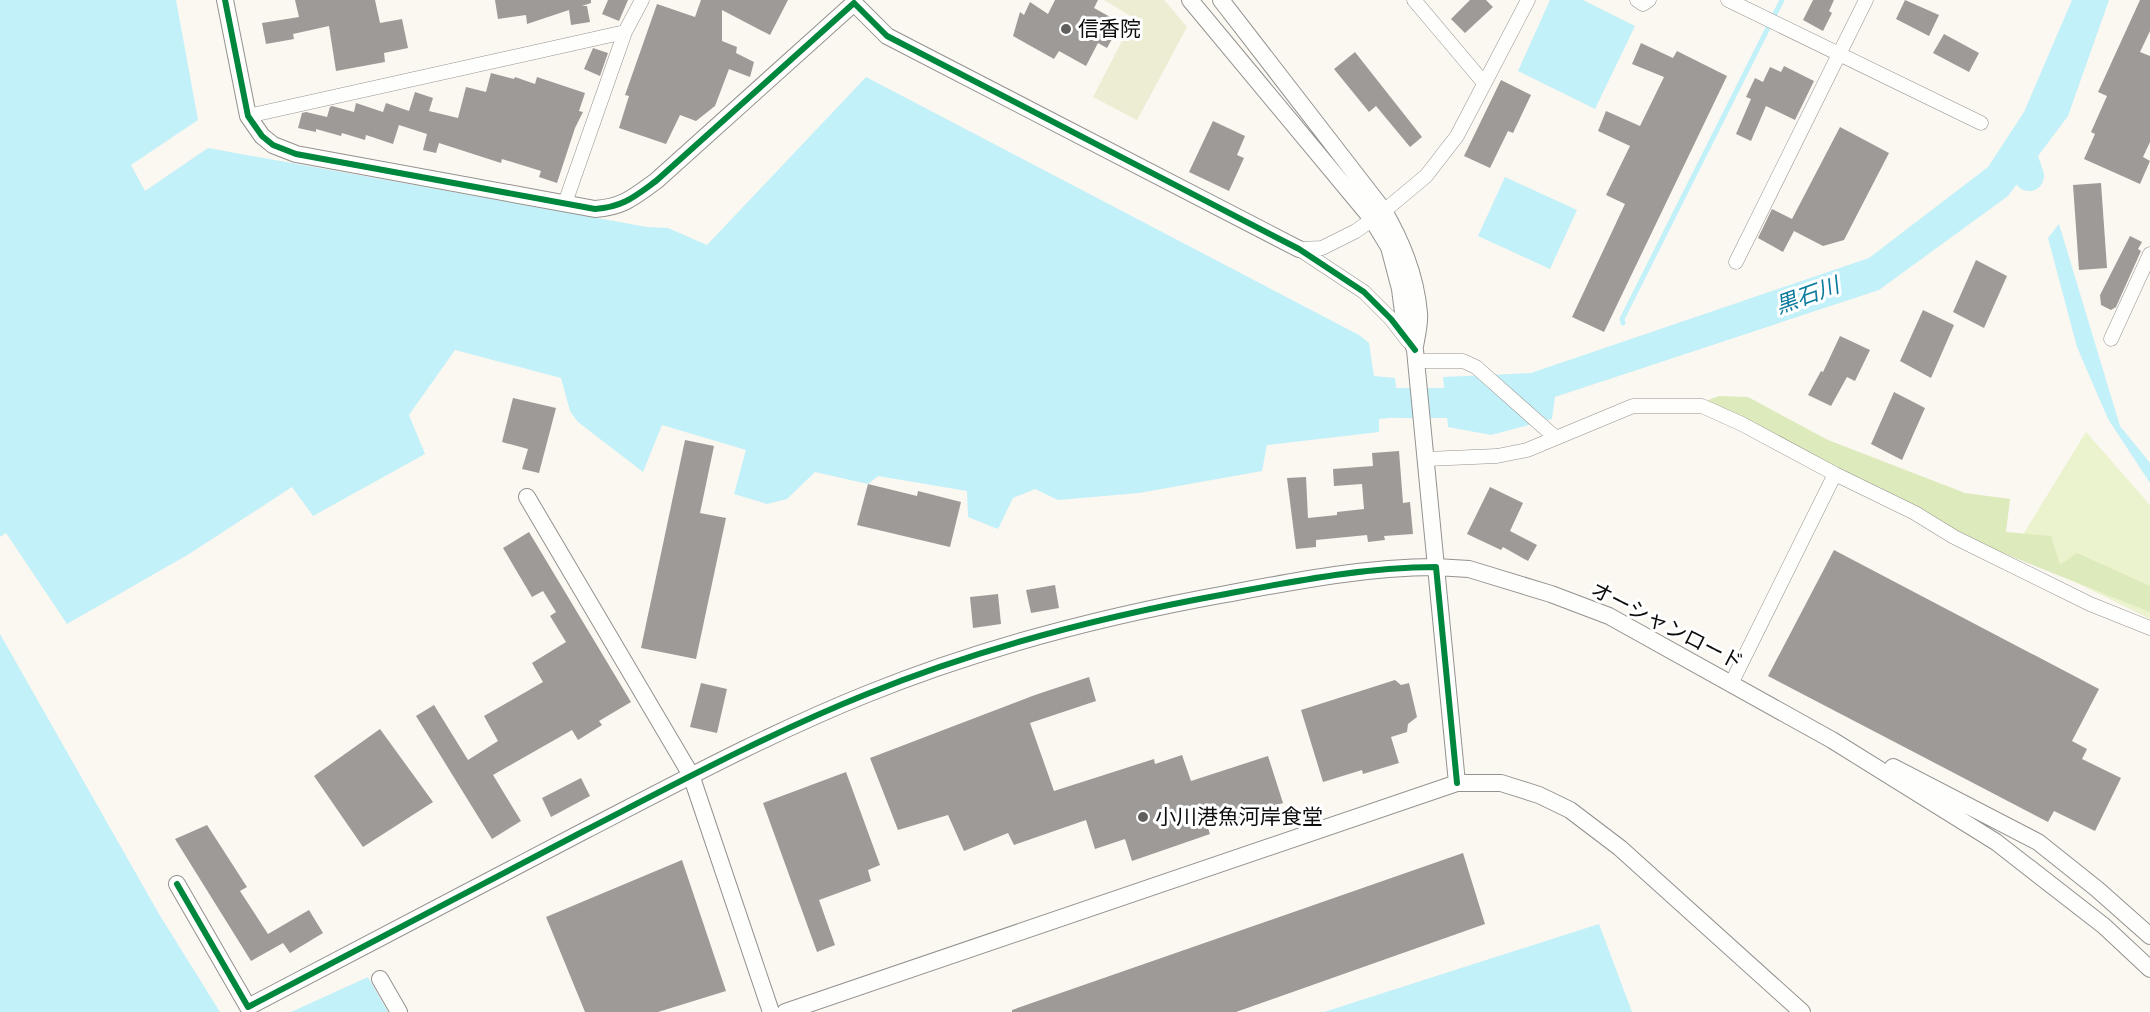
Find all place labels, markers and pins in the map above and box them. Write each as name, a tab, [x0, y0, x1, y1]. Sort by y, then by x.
place label: 信香院	[1078, 16, 1141, 42]
marker: 信香院	[1059, 22, 1073, 36]
place label: 小川港魚河岸食堂	[1155, 804, 1323, 830]
marker: 小川港魚河岸食堂	[1136, 810, 1150, 824]

